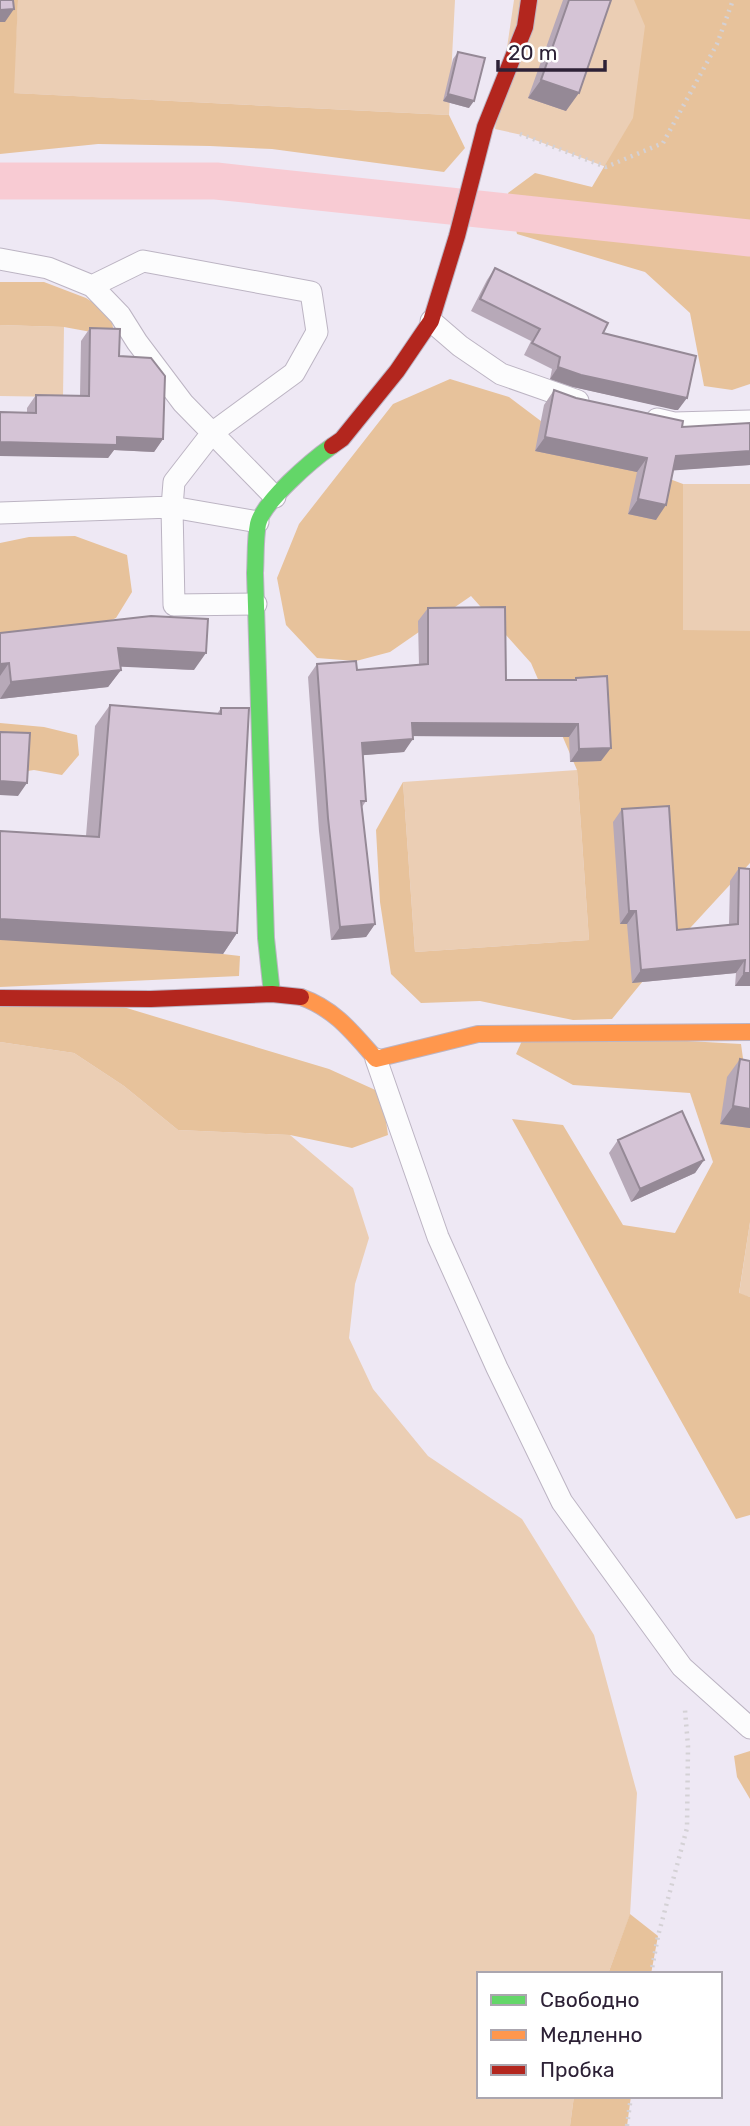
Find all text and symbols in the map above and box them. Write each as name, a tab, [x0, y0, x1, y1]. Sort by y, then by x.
scale bar	[498, 28, 605, 72]
text: 20 m	[508, 40, 557, 65]
legend	[477, 1972, 722, 2098]
text: Свободно	[540, 1987, 640, 2012]
text: Медленно	[540, 2022, 643, 2047]
text: Пробка	[540, 2057, 615, 2082]

